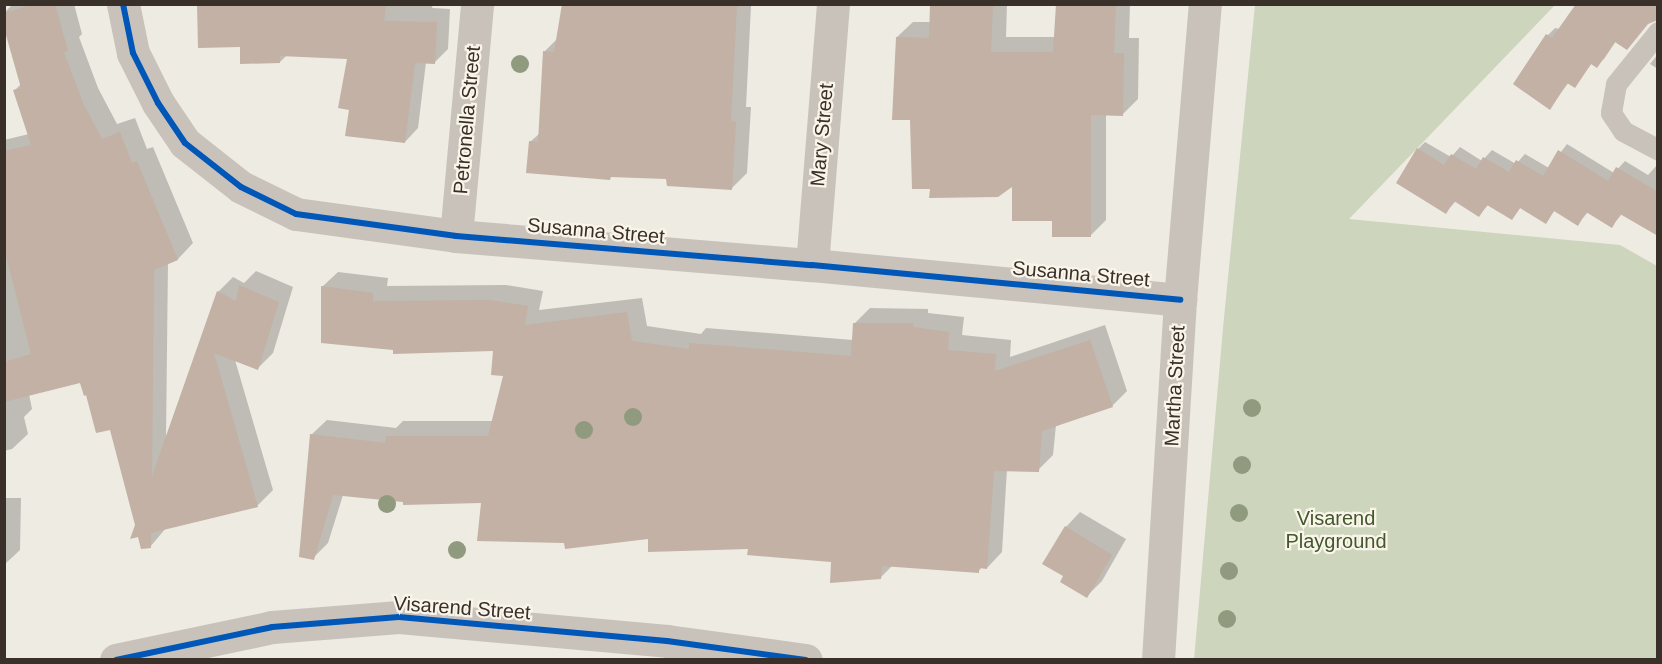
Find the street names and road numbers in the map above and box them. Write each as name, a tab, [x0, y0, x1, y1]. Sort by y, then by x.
street label: Petronella Street	[449, 45, 485, 195]
street label: Mary Street	[806, 82, 838, 188]
street label: Susanna Street	[526, 213, 666, 249]
street label: Susanna Street	[1011, 256, 1151, 292]
street label: Martha Street	[1160, 325, 1190, 447]
street label: Visarend Street	[393, 591, 531, 625]

